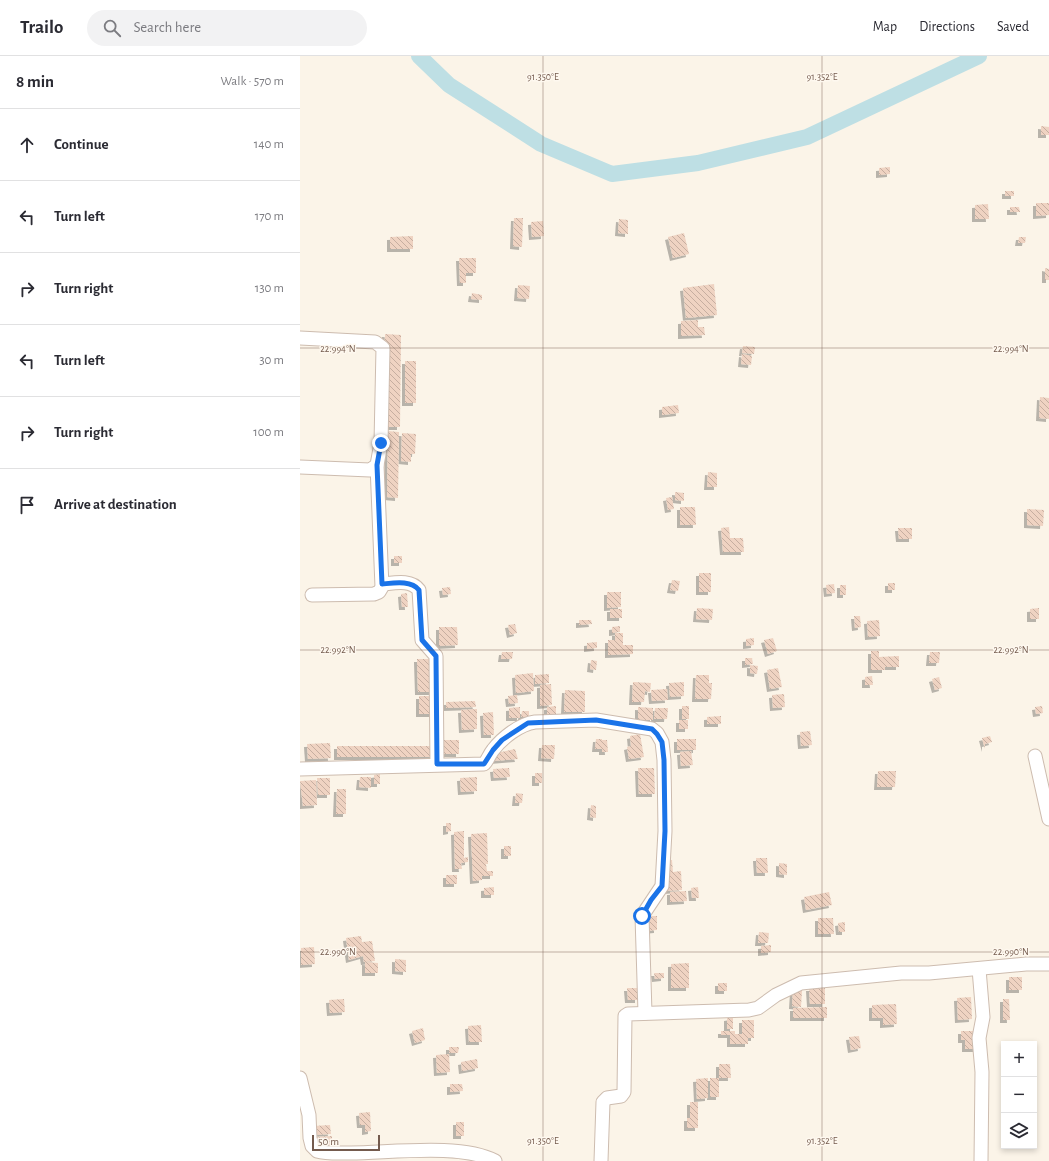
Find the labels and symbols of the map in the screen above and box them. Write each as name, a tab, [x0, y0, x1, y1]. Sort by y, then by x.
text: 91.350°E	[527, 72, 559, 82]
text: 91.352°E	[806, 72, 838, 82]
text: 22.994°N	[320, 344, 356, 354]
text: 22.994°N	[993, 344, 1029, 354]
route end	[372, 434, 390, 452]
text: 22.992°N	[320, 645, 356, 655]
text: 22.992°N	[993, 645, 1029, 655]
route start	[633, 907, 651, 925]
text: 22.990°N	[320, 947, 356, 957]
text: 22.990°N	[993, 947, 1029, 957]
scale bar	[312, 1133, 380, 1152]
text: 91.350°E	[527, 1136, 559, 1146]
text: 91.352°E	[806, 1136, 838, 1146]

